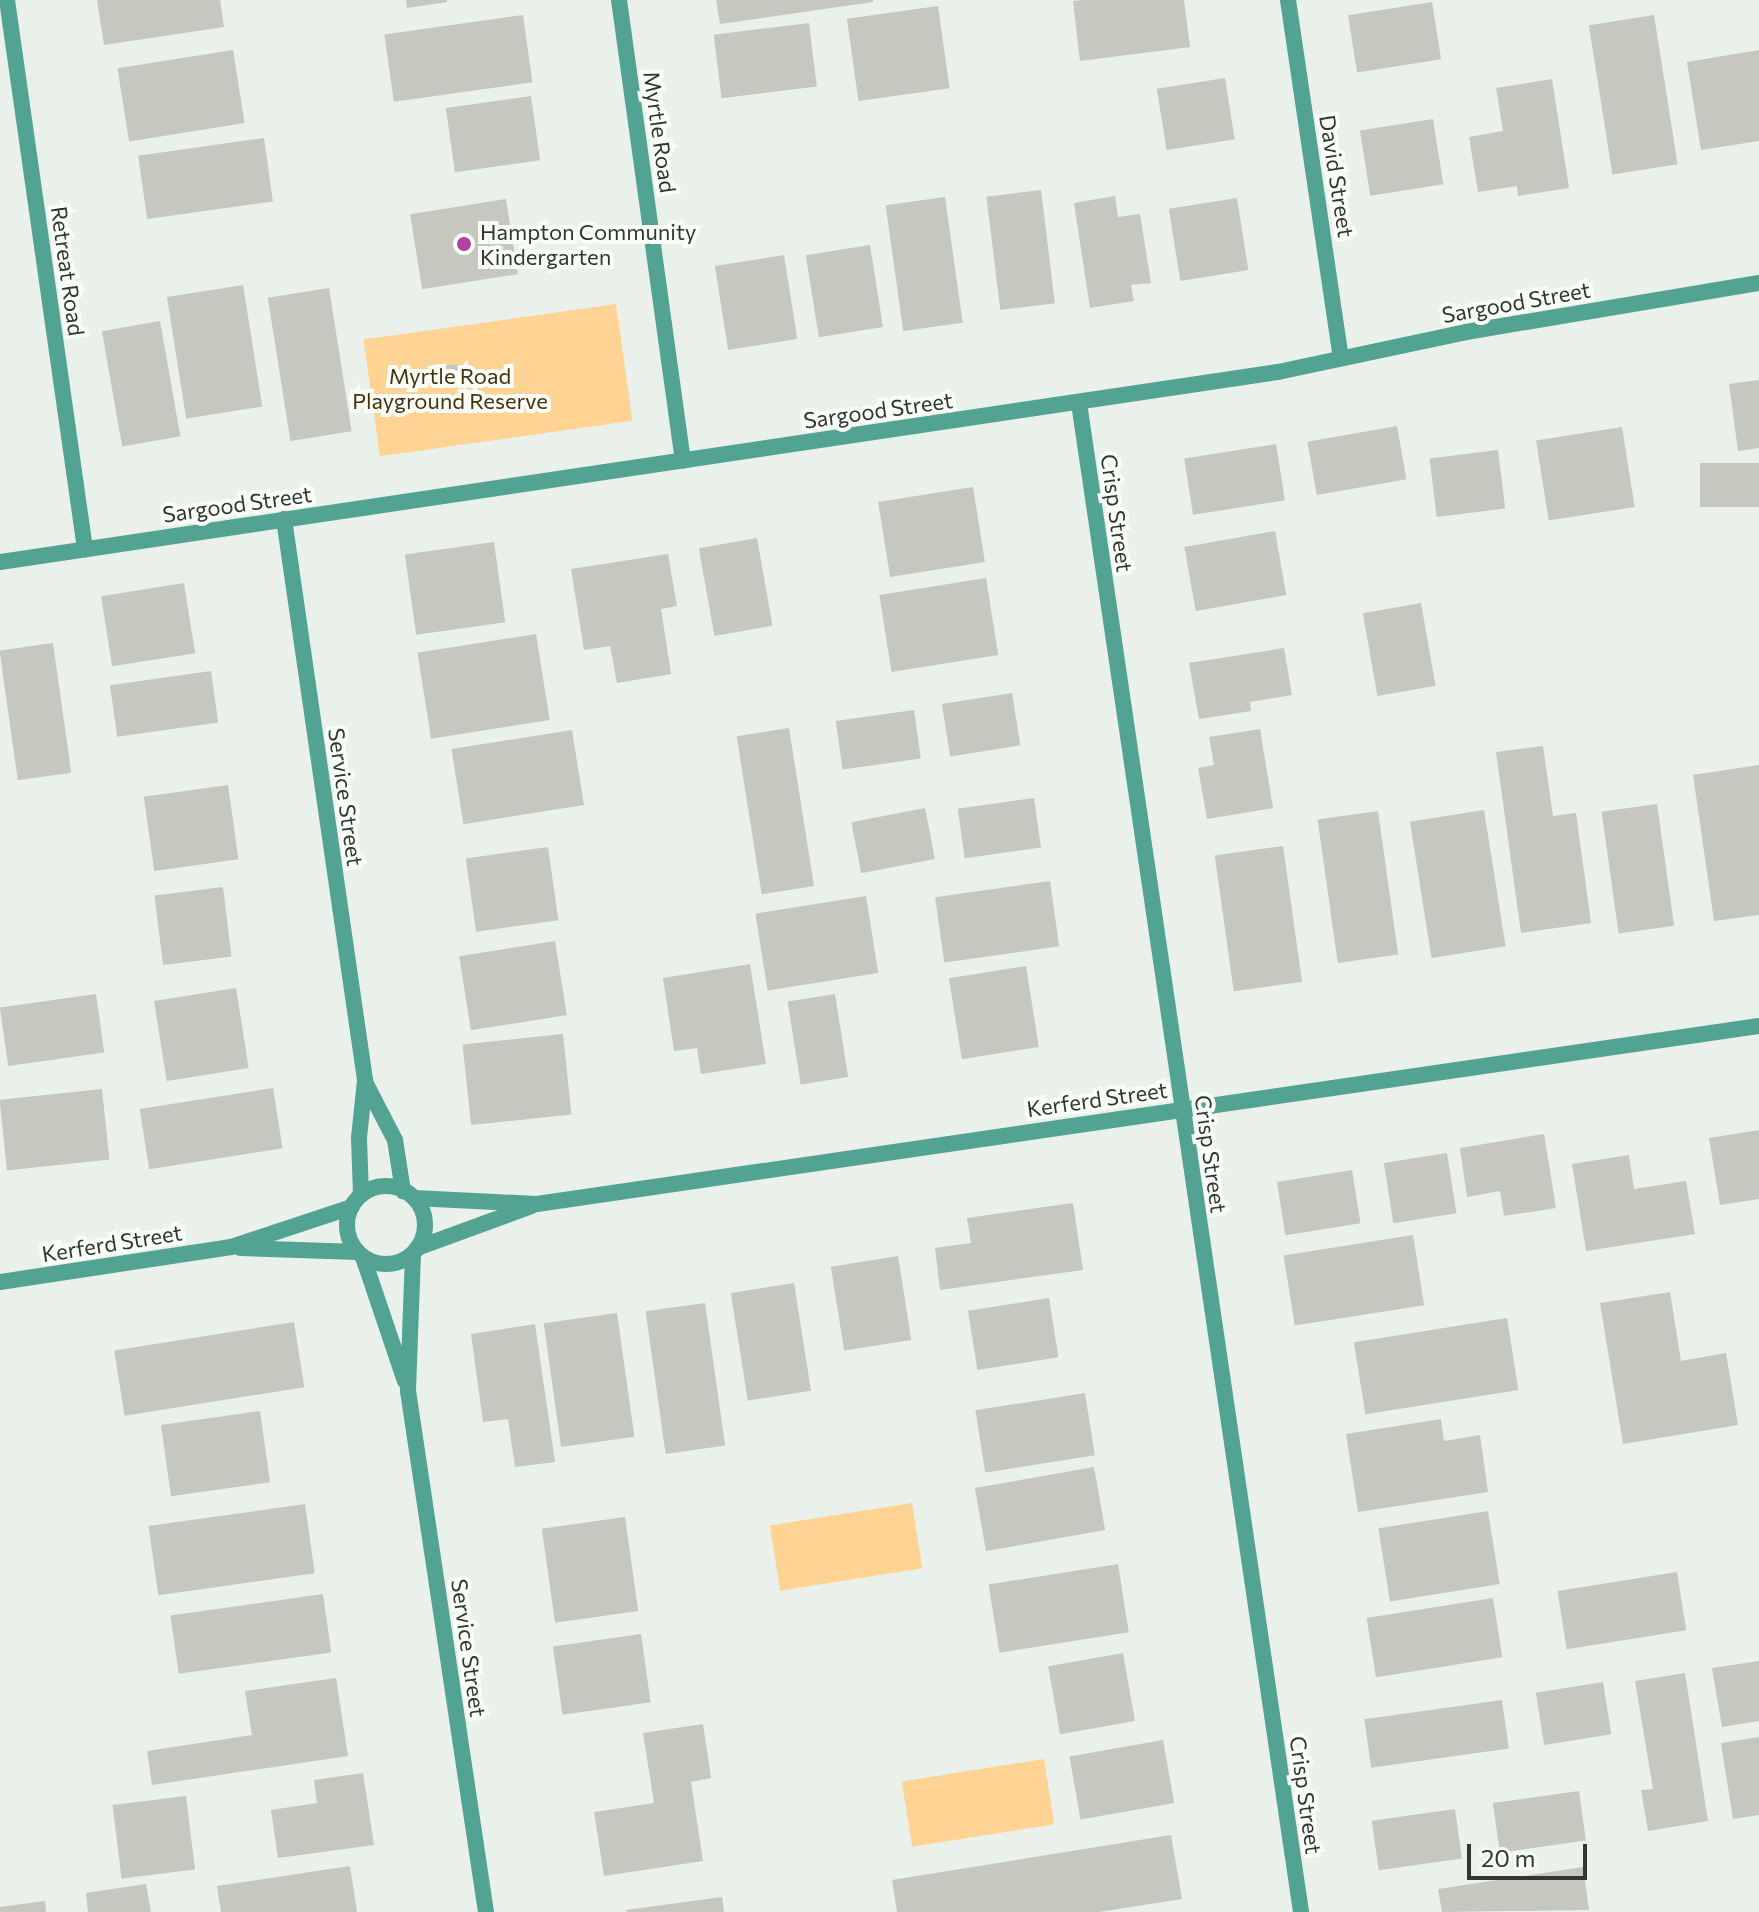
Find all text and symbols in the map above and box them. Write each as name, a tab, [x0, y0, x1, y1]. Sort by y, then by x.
street label: Myrtle Road	[638, 70, 682, 194]
street label: David Street	[1314, 113, 1360, 239]
street label: Retreat Road	[46, 204, 90, 338]
place label: Hampton Community Kindergarten	[480, 218, 696, 270]
marker: Hampton Community Kindergarten	[455, 235, 473, 253]
street label: Sargood Street	[1440, 276, 1592, 328]
park label: Myrtle Road Playground Reserve	[352, 362, 548, 414]
street label: Sargood Street	[802, 386, 954, 434]
street label: Crisp Street	[1096, 452, 1138, 574]
street label: Sargood Street	[161, 480, 313, 528]
street label: Service Street	[323, 726, 369, 868]
street label: Kerferd Street	[1025, 1076, 1169, 1122]
street label: Crisp Street	[1190, 1093, 1232, 1215]
street label: Kerferd Street	[40, 1219, 184, 1267]
street label: Service Street	[446, 1577, 492, 1719]
street label: Crisp Street	[1285, 1734, 1327, 1856]
scale bar	[1471, 1828, 1591, 1878]
text: 20 m	[1481, 1843, 1535, 1872]

